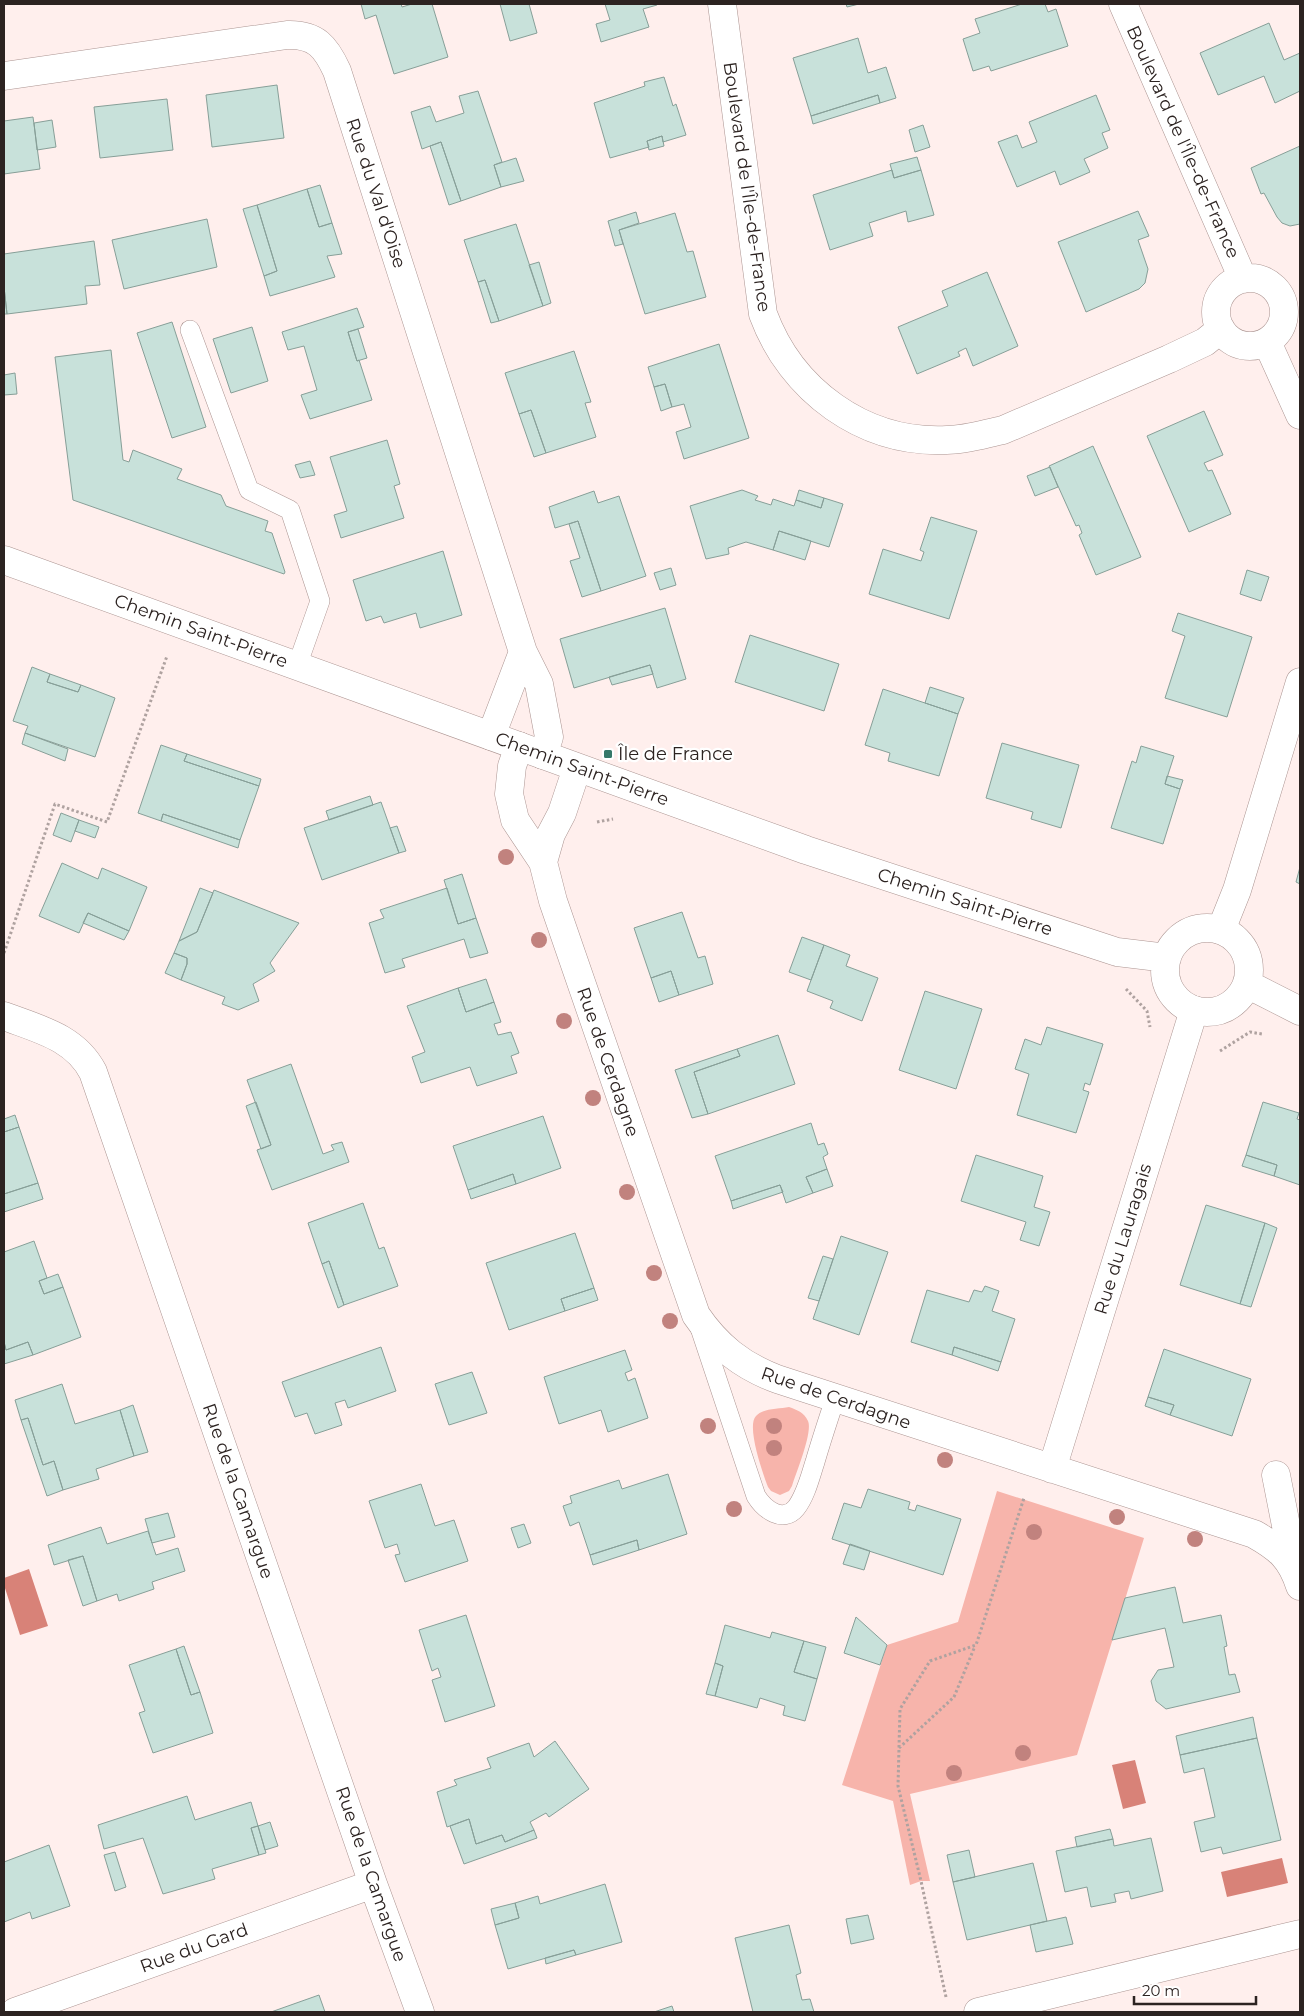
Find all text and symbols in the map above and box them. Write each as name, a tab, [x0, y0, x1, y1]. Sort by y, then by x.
street label: Boulevard de l'Île-de-France	[1122, 22, 1244, 262]
street label: Boulevard de l'Île-de-France	[719, 60, 775, 314]
street label: Rue du Val d'Oise	[341, 115, 411, 271]
street label: Chemin Saint-Pierre	[111, 589, 291, 673]
street label: Chemin Saint-Pierre	[492, 727, 672, 811]
place label: Île de France	[617, 743, 733, 765]
marker: Île de France	[602, 748, 614, 760]
street label: Chemin Saint-Pierre	[875, 863, 1055, 941]
street label: Rue de Cerdagne	[572, 984, 644, 1140]
street label: Rue du Lauragais	[1090, 1161, 1156, 1317]
street label: Rue de Cerdagne	[758, 1362, 914, 1434]
street label: Rue de la Camargue	[198, 1400, 278, 1582]
street label: Rue de la Camargue	[331, 1783, 411, 1965]
street label: Rue du Gard	[137, 1918, 251, 1978]
scale bar	[1134, 1974, 1256, 2006]
text: 20 m	[1142, 1981, 1180, 2000]

